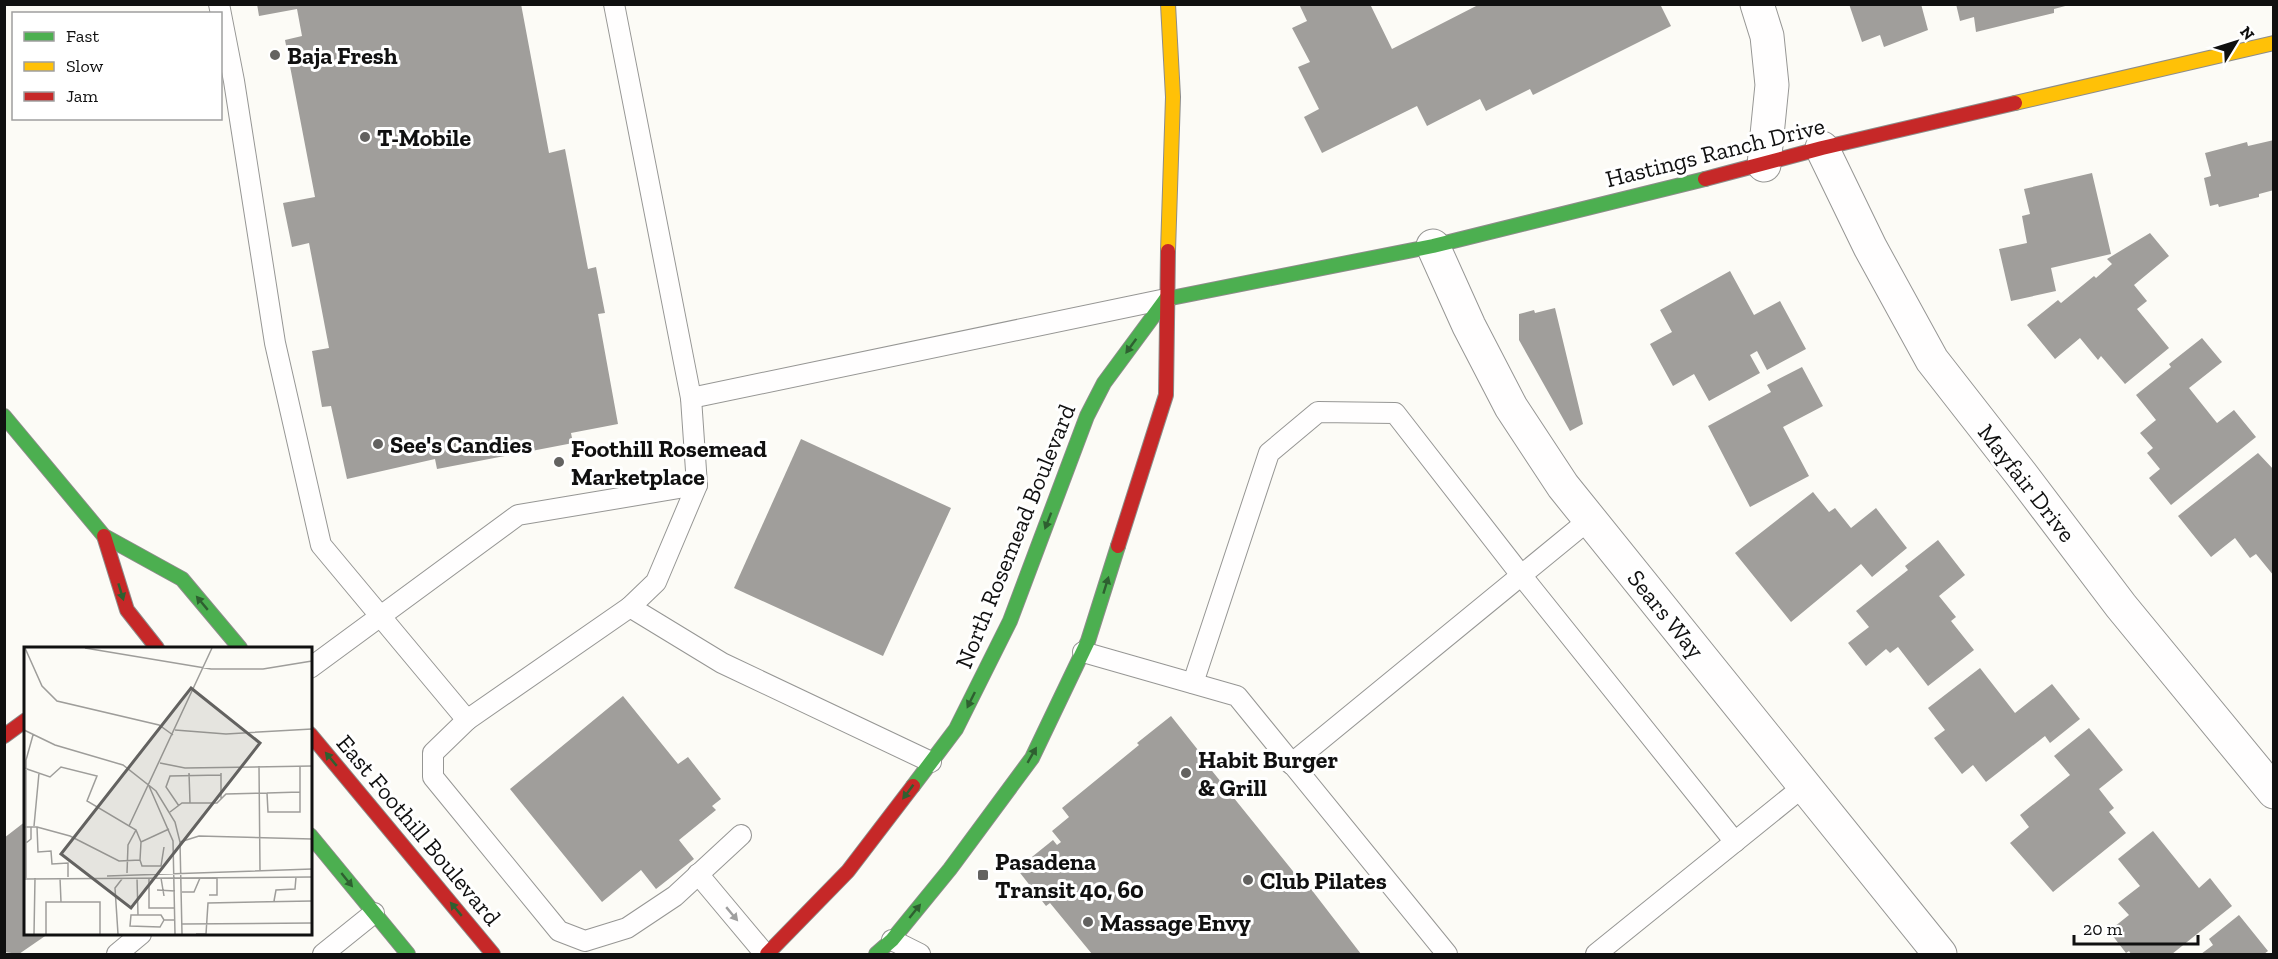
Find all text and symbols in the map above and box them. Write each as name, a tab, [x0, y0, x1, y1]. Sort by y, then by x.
legend	[12, 12, 222, 120]
north arrow	[2206, 12, 2266, 72]
text: N	[2236, 22, 2259, 44]
text: Fast	[66, 25, 99, 47]
place label: Baja Fresh	[287, 41, 398, 70]
marker: Baja Fresh	[268, 48, 282, 62]
text: Slow	[66, 55, 103, 77]
text: Jam	[66, 85, 98, 107]
street label: Hastings Ranch Drive	[1602, 111, 1828, 193]
place label: T-Mobile	[377, 123, 471, 152]
marker: T-Mobile	[358, 130, 372, 144]
one-way arrow	[1126, 338, 1138, 353]
street label: North Rosemead Boulevard	[949, 400, 1081, 672]
street label: Mayfair Drive	[1972, 418, 2082, 548]
place label: See's Candies	[390, 430, 532, 459]
place label: Foothill Rosemead Marketplace	[571, 434, 767, 491]
marker: See's Candies	[371, 437, 385, 451]
marker: Foothill Rosemead Marketplace	[552, 455, 566, 469]
one-way arrow	[1042, 512, 1052, 530]
street label: Sears Way	[1621, 564, 1711, 665]
one-way arrow	[1102, 576, 1111, 594]
one-way arrow	[117, 583, 127, 601]
one-way arrow	[197, 596, 209, 611]
inset map	[24, 647, 312, 935]
one-way arrow	[966, 691, 976, 708]
street label: East Foothill Boulevard	[331, 729, 507, 931]
place label: Habit Burger & Grill	[1198, 745, 1338, 802]
one-way arrow	[1027, 746, 1037, 763]
one-way arrow	[325, 751, 338, 767]
marker: Habit Burger & Grill	[1179, 766, 1193, 780]
one-way arrow	[902, 784, 914, 800]
place label: Pasadena Transit 40, 60	[995, 847, 1144, 904]
place label: Club Pilates	[1260, 866, 1387, 895]
marker: Pasadena Transit 40, 60	[976, 868, 990, 882]
one-way arrow	[341, 873, 353, 888]
marker: Club Pilates	[1241, 873, 1255, 887]
one-way arrow	[450, 902, 462, 917]
one-way arrow	[909, 904, 921, 919]
one-way arrow	[725, 906, 738, 922]
place label: Massage Envy	[1100, 908, 1251, 937]
scale bar	[2074, 908, 2198, 946]
marker: Massage Envy	[1081, 915, 1095, 929]
text: 20 m	[2083, 918, 2123, 940]

